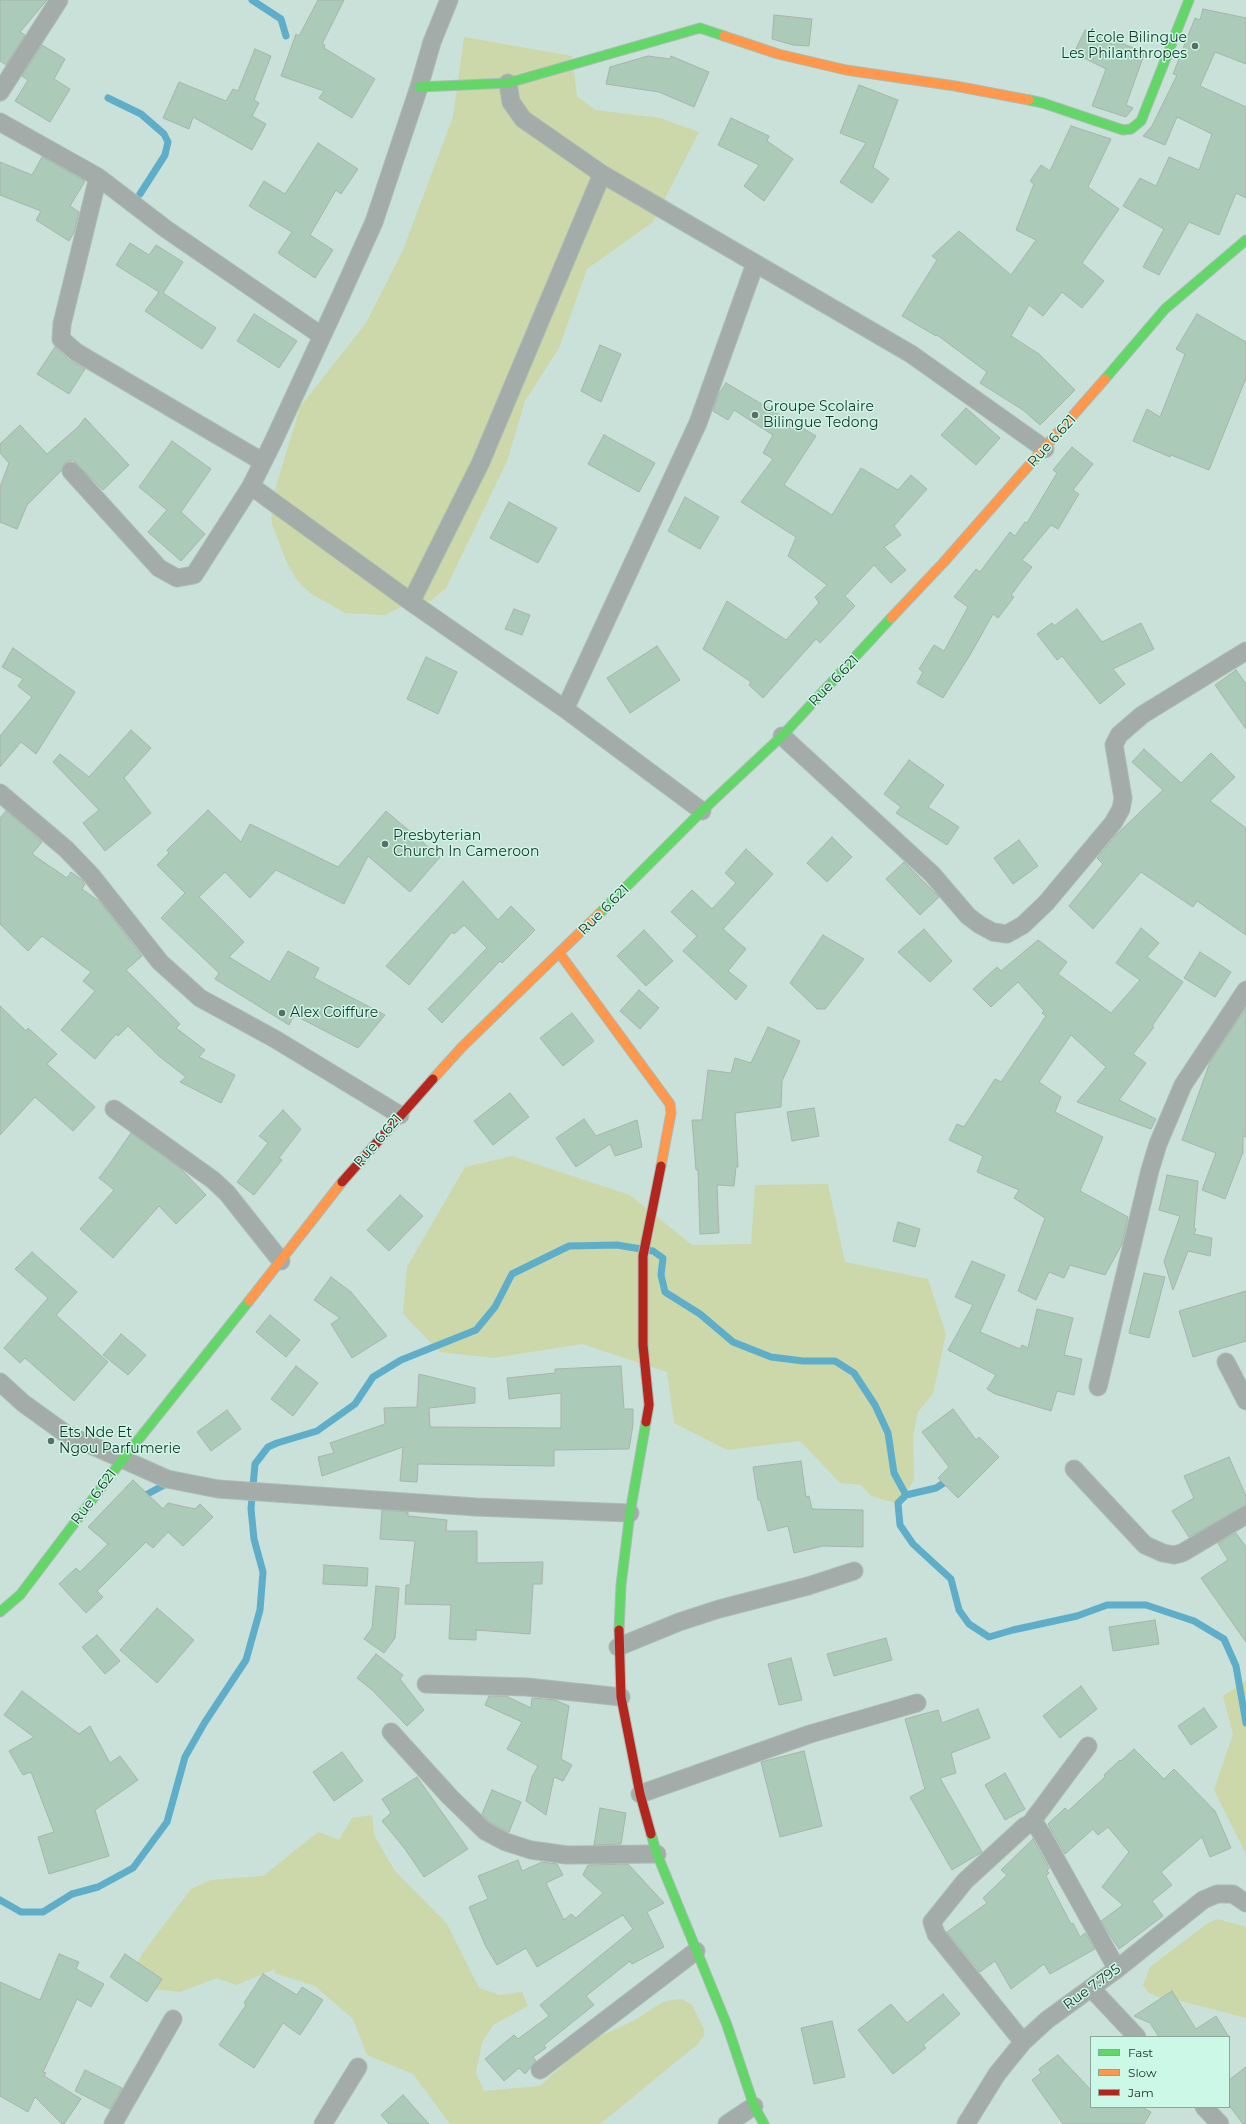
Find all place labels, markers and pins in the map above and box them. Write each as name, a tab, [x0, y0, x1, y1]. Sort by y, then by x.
place label: École Bilingue Les Philanthropes	[1061, 30, 1187, 62]
marker: École Bilingue Les Philanthropes	[1190, 41, 1200, 51]
place label: Groupe Scolaire Bilingue Tedong	[763, 399, 878, 432]
marker: Groupe Scolaire Bilingue Tedong	[750, 410, 760, 420]
place label: Presbyterian Church In Cameroon	[393, 828, 539, 860]
marker: Presbyterian Church In Cameroon	[380, 839, 390, 849]
place label: Alex Coiffure	[290, 1005, 378, 1021]
marker: Alex Coiffure	[277, 1008, 287, 1018]
place label: Ets Nde Et Ngou Parfumerie	[59, 1425, 181, 1458]
marker: Ets Nde Et Ngou Parfumerie	[46, 1436, 56, 1446]

